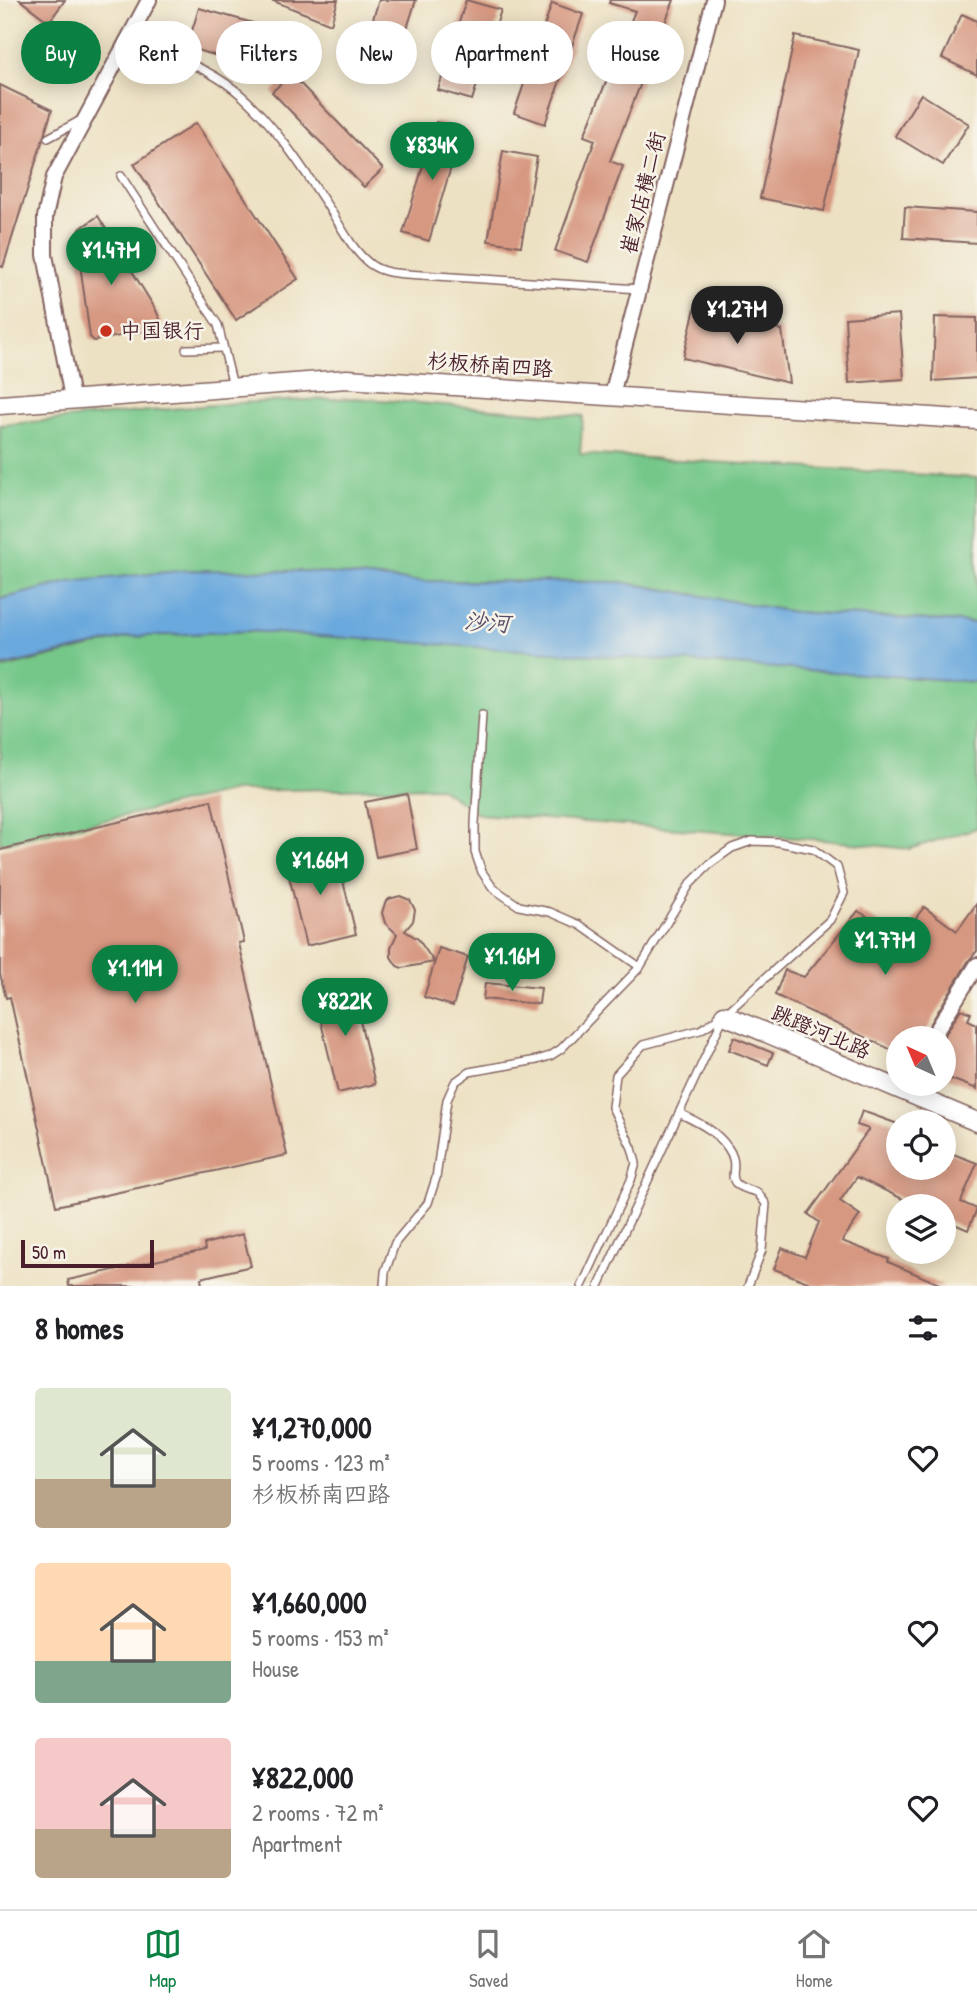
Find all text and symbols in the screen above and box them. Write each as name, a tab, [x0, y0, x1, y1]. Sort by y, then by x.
chip: Buy	[21, 21, 101, 84]
chip: Rent	[115, 21, 202, 84]
chip: Filters	[216, 21, 322, 84]
chip: New	[336, 21, 417, 84]
chip: Apartment	[431, 21, 573, 84]
chip: House	[587, 21, 684, 84]
pin: ¥834K	[383, 122, 481, 182]
street label: 崔家店横二街	[613, 128, 672, 258]
text: ¥834K	[406, 129, 458, 160]
pin: ¥1.47M	[54, 228, 168, 287]
text: ¥1.47M	[82, 234, 140, 265]
pin: ¥1.27M	[680, 286, 794, 346]
text: ¥1.27M	[707, 293, 767, 324]
place label: 中国银行	[120, 316, 204, 345]
marker: 中国银行	[98, 323, 114, 339]
street label: 杉板桥南四路	[426, 346, 554, 383]
water label: 沙河	[463, 604, 515, 639]
pin: ¥1.66M	[263, 838, 377, 897]
text: ¥1.66M	[292, 844, 348, 875]
pin: ¥1.77M	[828, 918, 942, 977]
text: ¥1.77M	[855, 924, 915, 955]
pin: ¥1.16M	[455, 934, 569, 993]
text: ¥1.16M	[484, 940, 540, 971]
pin: ¥1.11M	[78, 946, 192, 1005]
text: ¥1.11M	[108, 952, 162, 983]
pin: ¥822K	[296, 978, 394, 1038]
text: ¥822K	[318, 985, 372, 1016]
street label: 跳蹬河北路	[767, 998, 875, 1065]
north arrow	[886, 1026, 956, 1096]
map controls	[886, 1026, 956, 1264]
button: locate	[886, 1110, 956, 1180]
button: layers	[886, 1194, 956, 1264]
scale bar	[21, 1237, 154, 1269]
text: 50 m	[32, 1239, 66, 1265]
text: 8 homes	[35, 1308, 123, 1348]
icon: filters	[904, 1309, 942, 1347]
text: ¥1,270,000	[252, 1407, 372, 1447]
icon: home	[91, 1416, 175, 1500]
icon: heart	[904, 1439, 942, 1477]
text: 5 rooms · 123 m²	[252, 1447, 390, 1478]
text: 杉板桥南四路	[252, 1478, 390, 1509]
text: ¥1,660,000	[252, 1582, 367, 1622]
icon: home	[91, 1591, 175, 1675]
icon: heart	[904, 1614, 942, 1652]
text: 5 rooms · 153 m²	[252, 1622, 389, 1653]
text: House	[252, 1653, 299, 1684]
text: ¥822,000	[252, 1757, 353, 1797]
icon: home	[91, 1766, 175, 1850]
icon: heart	[904, 1789, 942, 1827]
text: 2 rooms · 72 m²	[252, 1797, 384, 1828]
text: Apartment	[252, 1828, 342, 1859]
tab: Map	[144, 1925, 182, 1993]
tab: Saved	[469, 1925, 508, 1993]
tab: Home	[795, 1925, 833, 1993]

